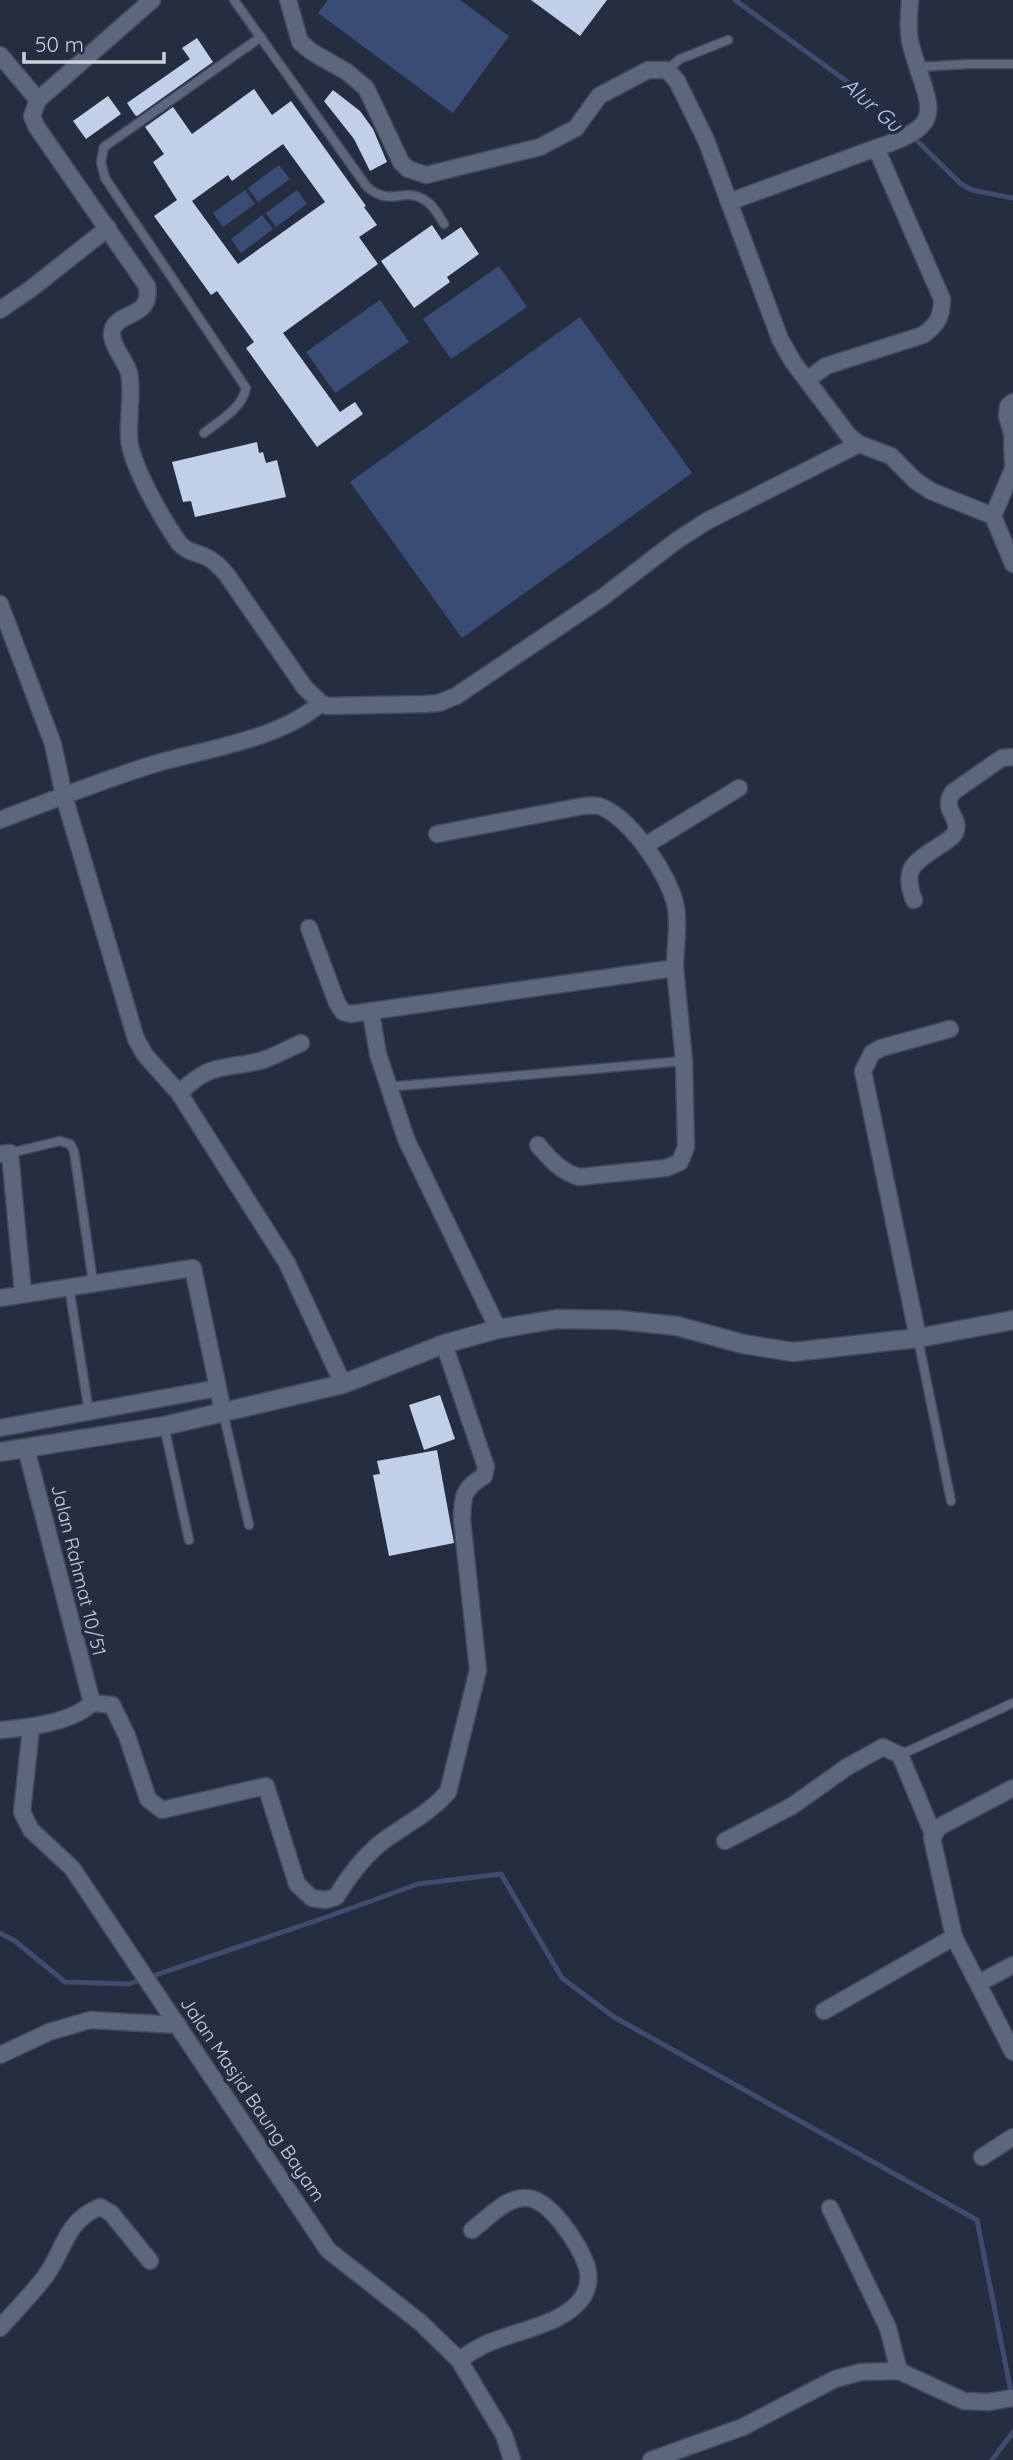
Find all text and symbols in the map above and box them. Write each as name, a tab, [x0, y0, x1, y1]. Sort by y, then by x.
scale bar	[24, 21, 164, 65]
text: 50 m	[35, 31, 84, 57]
water label: Alur Gu	[837, 71, 909, 138]
street label: Jalan Rahmat 10/51	[46, 1482, 112, 1658]
street label: Jalan Masjid Baung Bayam	[175, 1992, 331, 2206]

